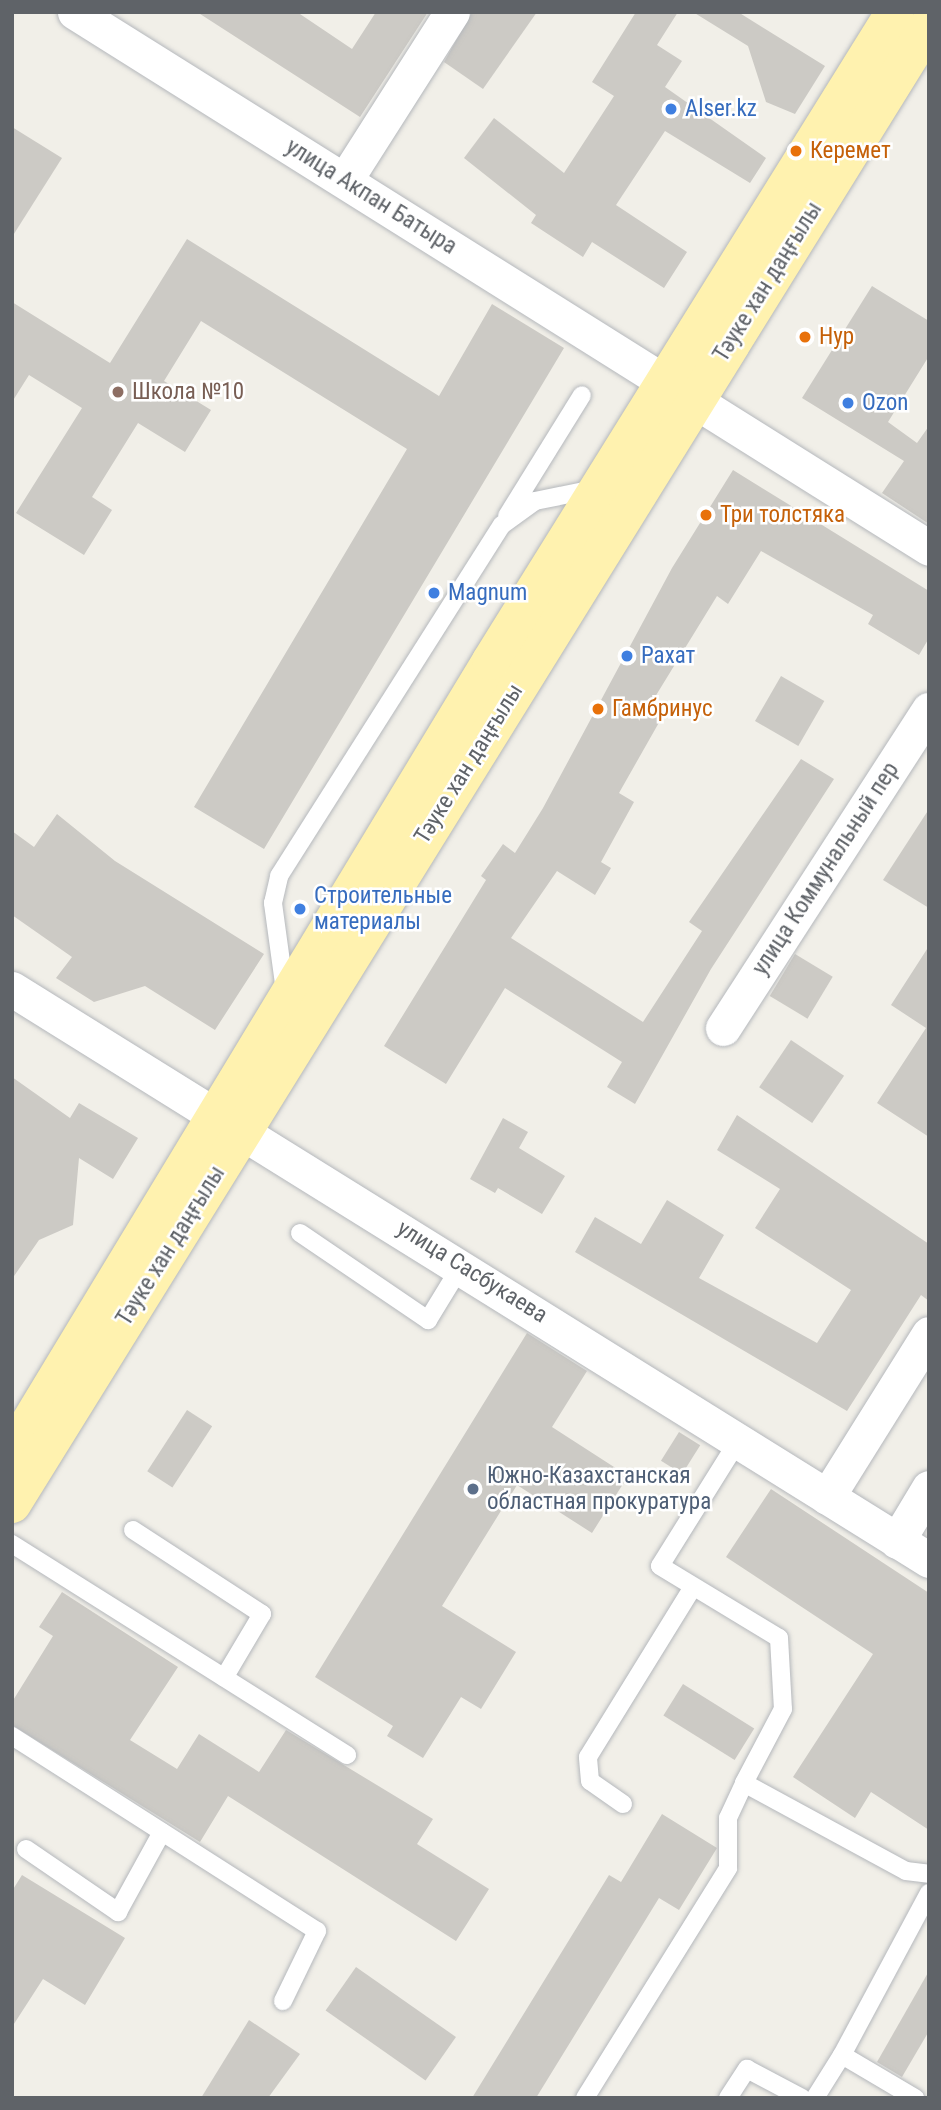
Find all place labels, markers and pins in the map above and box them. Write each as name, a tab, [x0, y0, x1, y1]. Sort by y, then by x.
place label: Alser.kz	[685, 95, 757, 123]
marker: Alser.kz	[663, 101, 679, 117]
place label: Керемет	[810, 137, 891, 165]
marker: Керемет	[788, 143, 804, 159]
place label: Нур	[819, 323, 854, 351]
marker: Нур	[797, 329, 813, 345]
place label: Школа №10	[132, 378, 244, 406]
marker: Школа №10	[110, 384, 126, 400]
place label: Ozon	[862, 389, 908, 417]
marker: Ozon	[840, 395, 856, 411]
place label: Три толстяка	[720, 501, 845, 529]
marker: Три толстяка	[698, 507, 714, 523]
place label: Magnum	[448, 579, 527, 607]
marker: Magnum	[426, 585, 442, 601]
place label: Рахат	[641, 642, 695, 670]
marker: Рахат	[619, 648, 635, 664]
place label: Гамбринус	[612, 695, 713, 723]
marker: Гамбринус	[590, 701, 606, 717]
place label: Строительные материалы	[314, 882, 452, 936]
marker: Строительные материалы	[292, 901, 308, 917]
place label: Южно-Казахстанская областная прокуратура	[487, 1462, 711, 1516]
marker: Южно-Казахстанская областная прокуратура	[465, 1481, 481, 1497]

